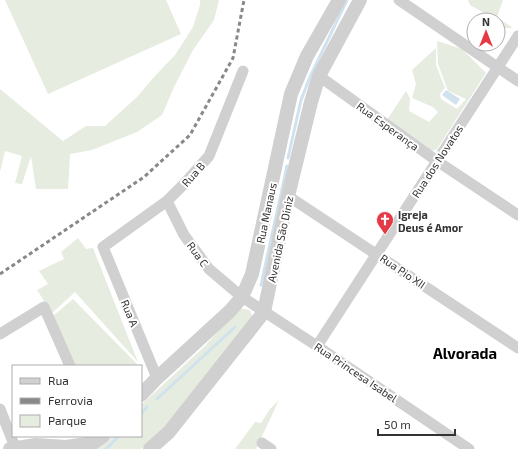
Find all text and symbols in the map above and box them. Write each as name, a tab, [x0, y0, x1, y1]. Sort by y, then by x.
north arrow	[466, 12, 506, 52]
text: N	[482, 15, 490, 28]
street label: Rua Esperança	[354, 99, 422, 154]
street label: Rua dos Novatos	[409, 122, 466, 200]
street label: Rua B	[179, 159, 207, 189]
street label: Rua Manaus	[253, 181, 279, 244]
street label: Avenida São Diniz	[265, 194, 296, 283]
place label: Igreja Deus é Amor	[398, 208, 463, 234]
church icon: Igreja Deus é Amor	[375, 210, 395, 235]
street label: Rua C	[185, 239, 211, 269]
street label: Rua Pio XII	[378, 251, 428, 291]
street label: Rua A	[119, 298, 141, 329]
street label: Rua Princesa Isabel	[312, 340, 400, 405]
district label: Alvorada	[433, 344, 497, 362]
legend	[12, 365, 142, 437]
text: Rua	[48, 373, 69, 387]
text: Ferrovia	[48, 393, 93, 407]
scale bar	[378, 411, 455, 437]
text: Parque	[48, 413, 86, 427]
text: 50 m	[384, 417, 411, 431]

